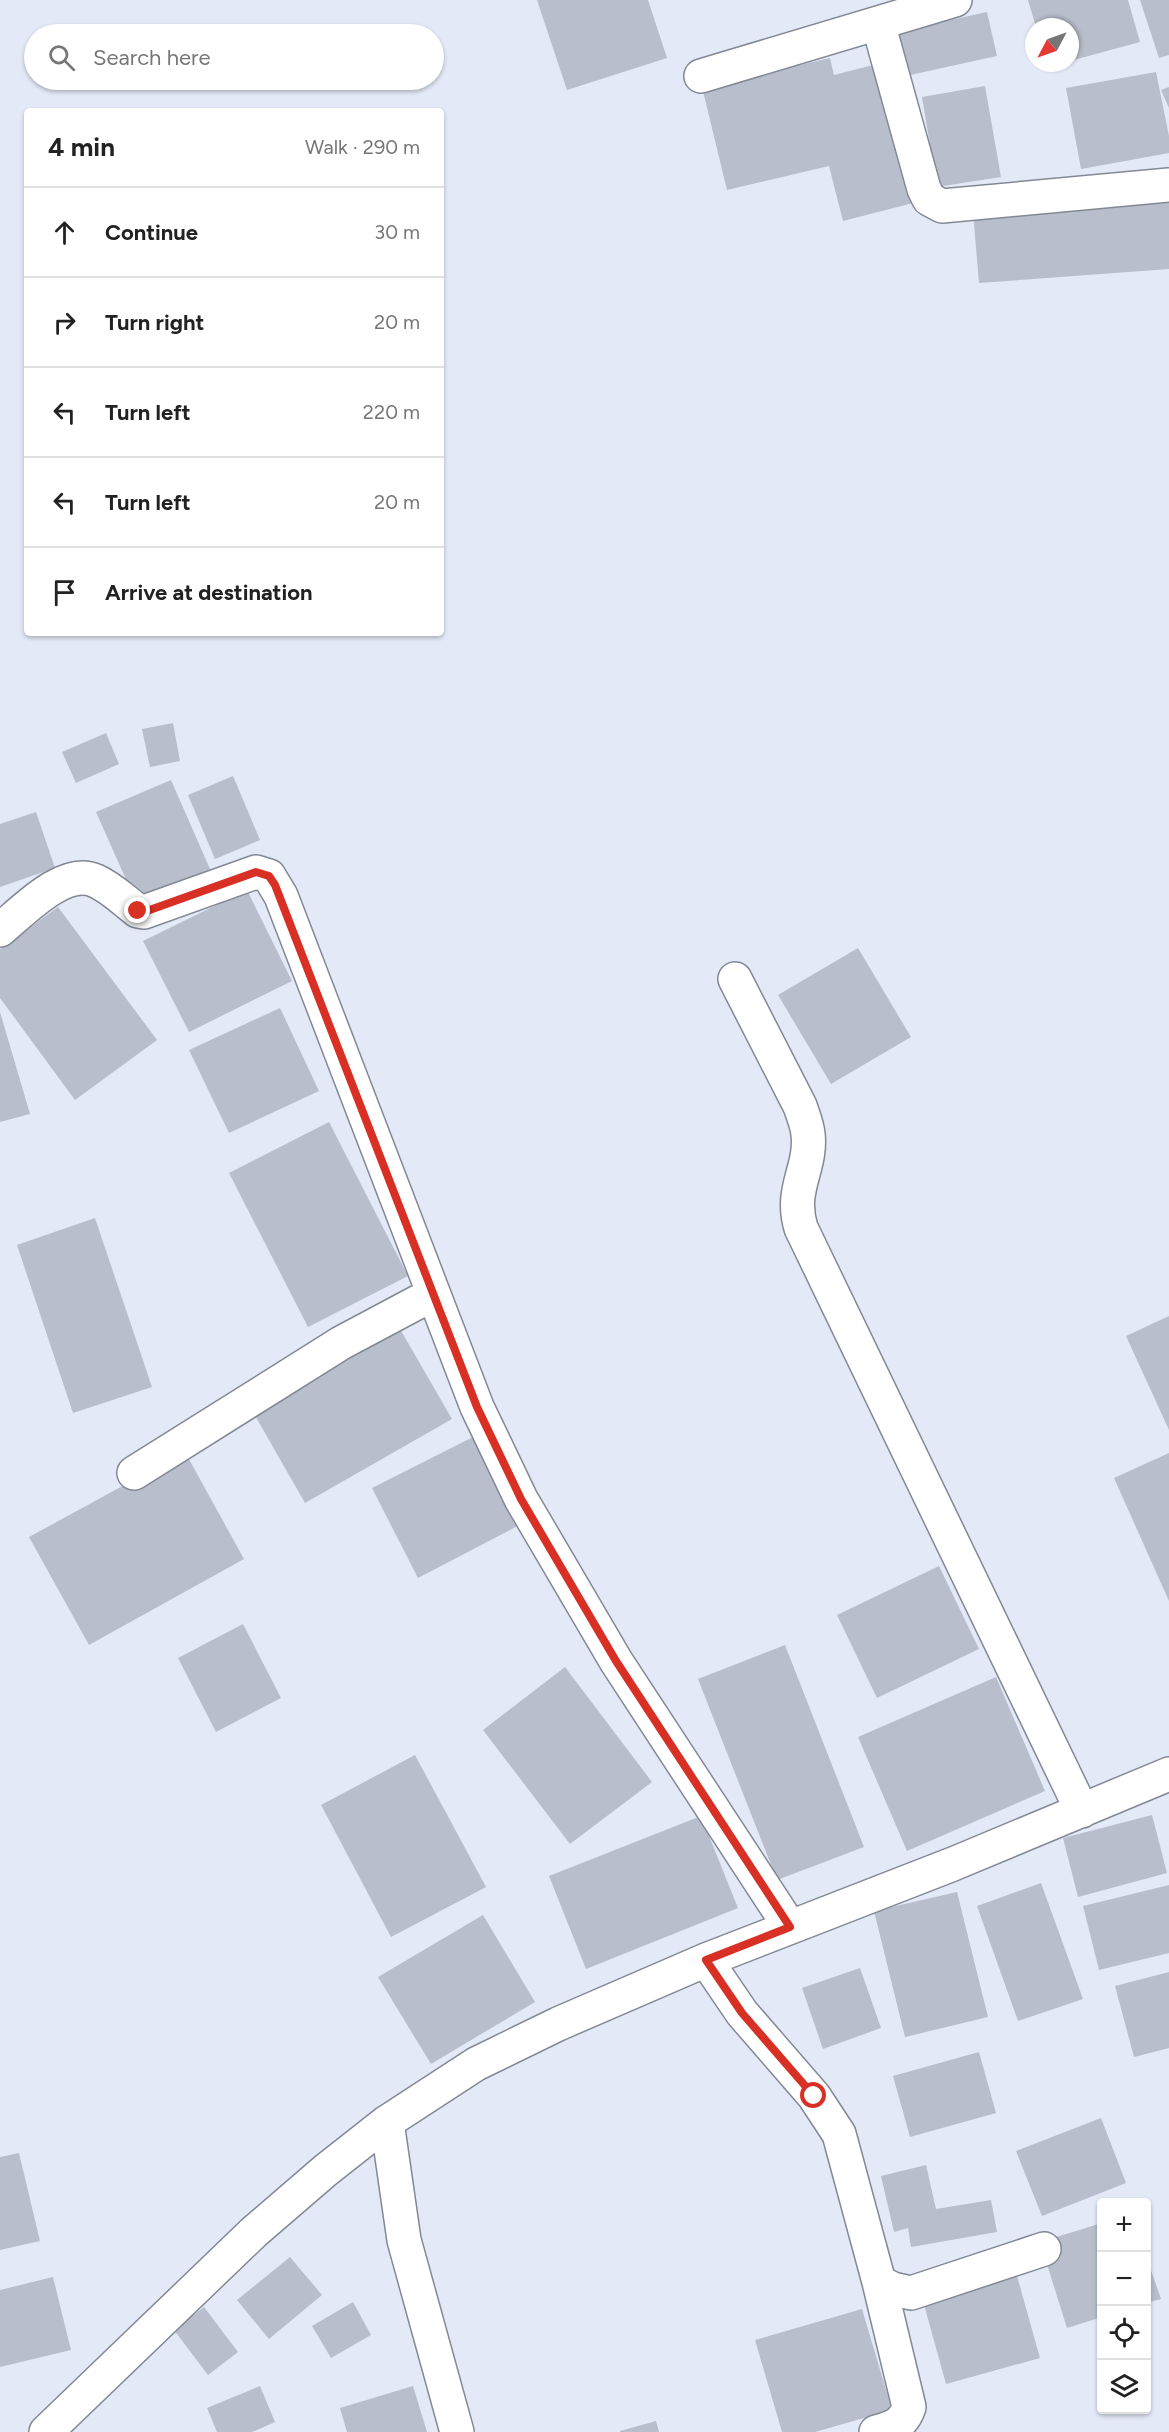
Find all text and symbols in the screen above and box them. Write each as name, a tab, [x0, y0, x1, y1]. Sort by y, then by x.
north arrow	[1025, 18, 1079, 72]
search box	[24, 24, 444, 90]
icon: search	[45, 41, 78, 74]
text: Search here	[93, 44, 211, 71]
text: 4 min	[48, 131, 115, 163]
text: Walk · 290 m	[305, 135, 420, 159]
icon: ahead	[48, 216, 81, 249]
text: Continue	[105, 219, 198, 246]
text: 30 m	[374, 220, 420, 244]
icon: right	[48, 306, 81, 339]
text: Turn right	[105, 309, 204, 336]
text: 20 m	[374, 310, 420, 334]
icon: left	[48, 396, 81, 429]
text: Turn left	[105, 399, 191, 426]
text: 220 m	[363, 400, 420, 424]
icon: left	[48, 486, 81, 519]
text: Turn left	[105, 489, 191, 516]
text: 20 m	[374, 490, 420, 514]
icon: arrive	[48, 576, 81, 609]
text: Arrive at destination	[105, 579, 313, 606]
route end	[124, 897, 150, 923]
route start	[800, 2082, 826, 2108]
map controls	[1097, 2198, 1151, 2414]
button: +	[1097, 2198, 1151, 2252]
button: −	[1097, 2252, 1151, 2306]
button: locate	[1097, 2306, 1151, 2360]
button: layers	[1097, 2360, 1151, 2414]

